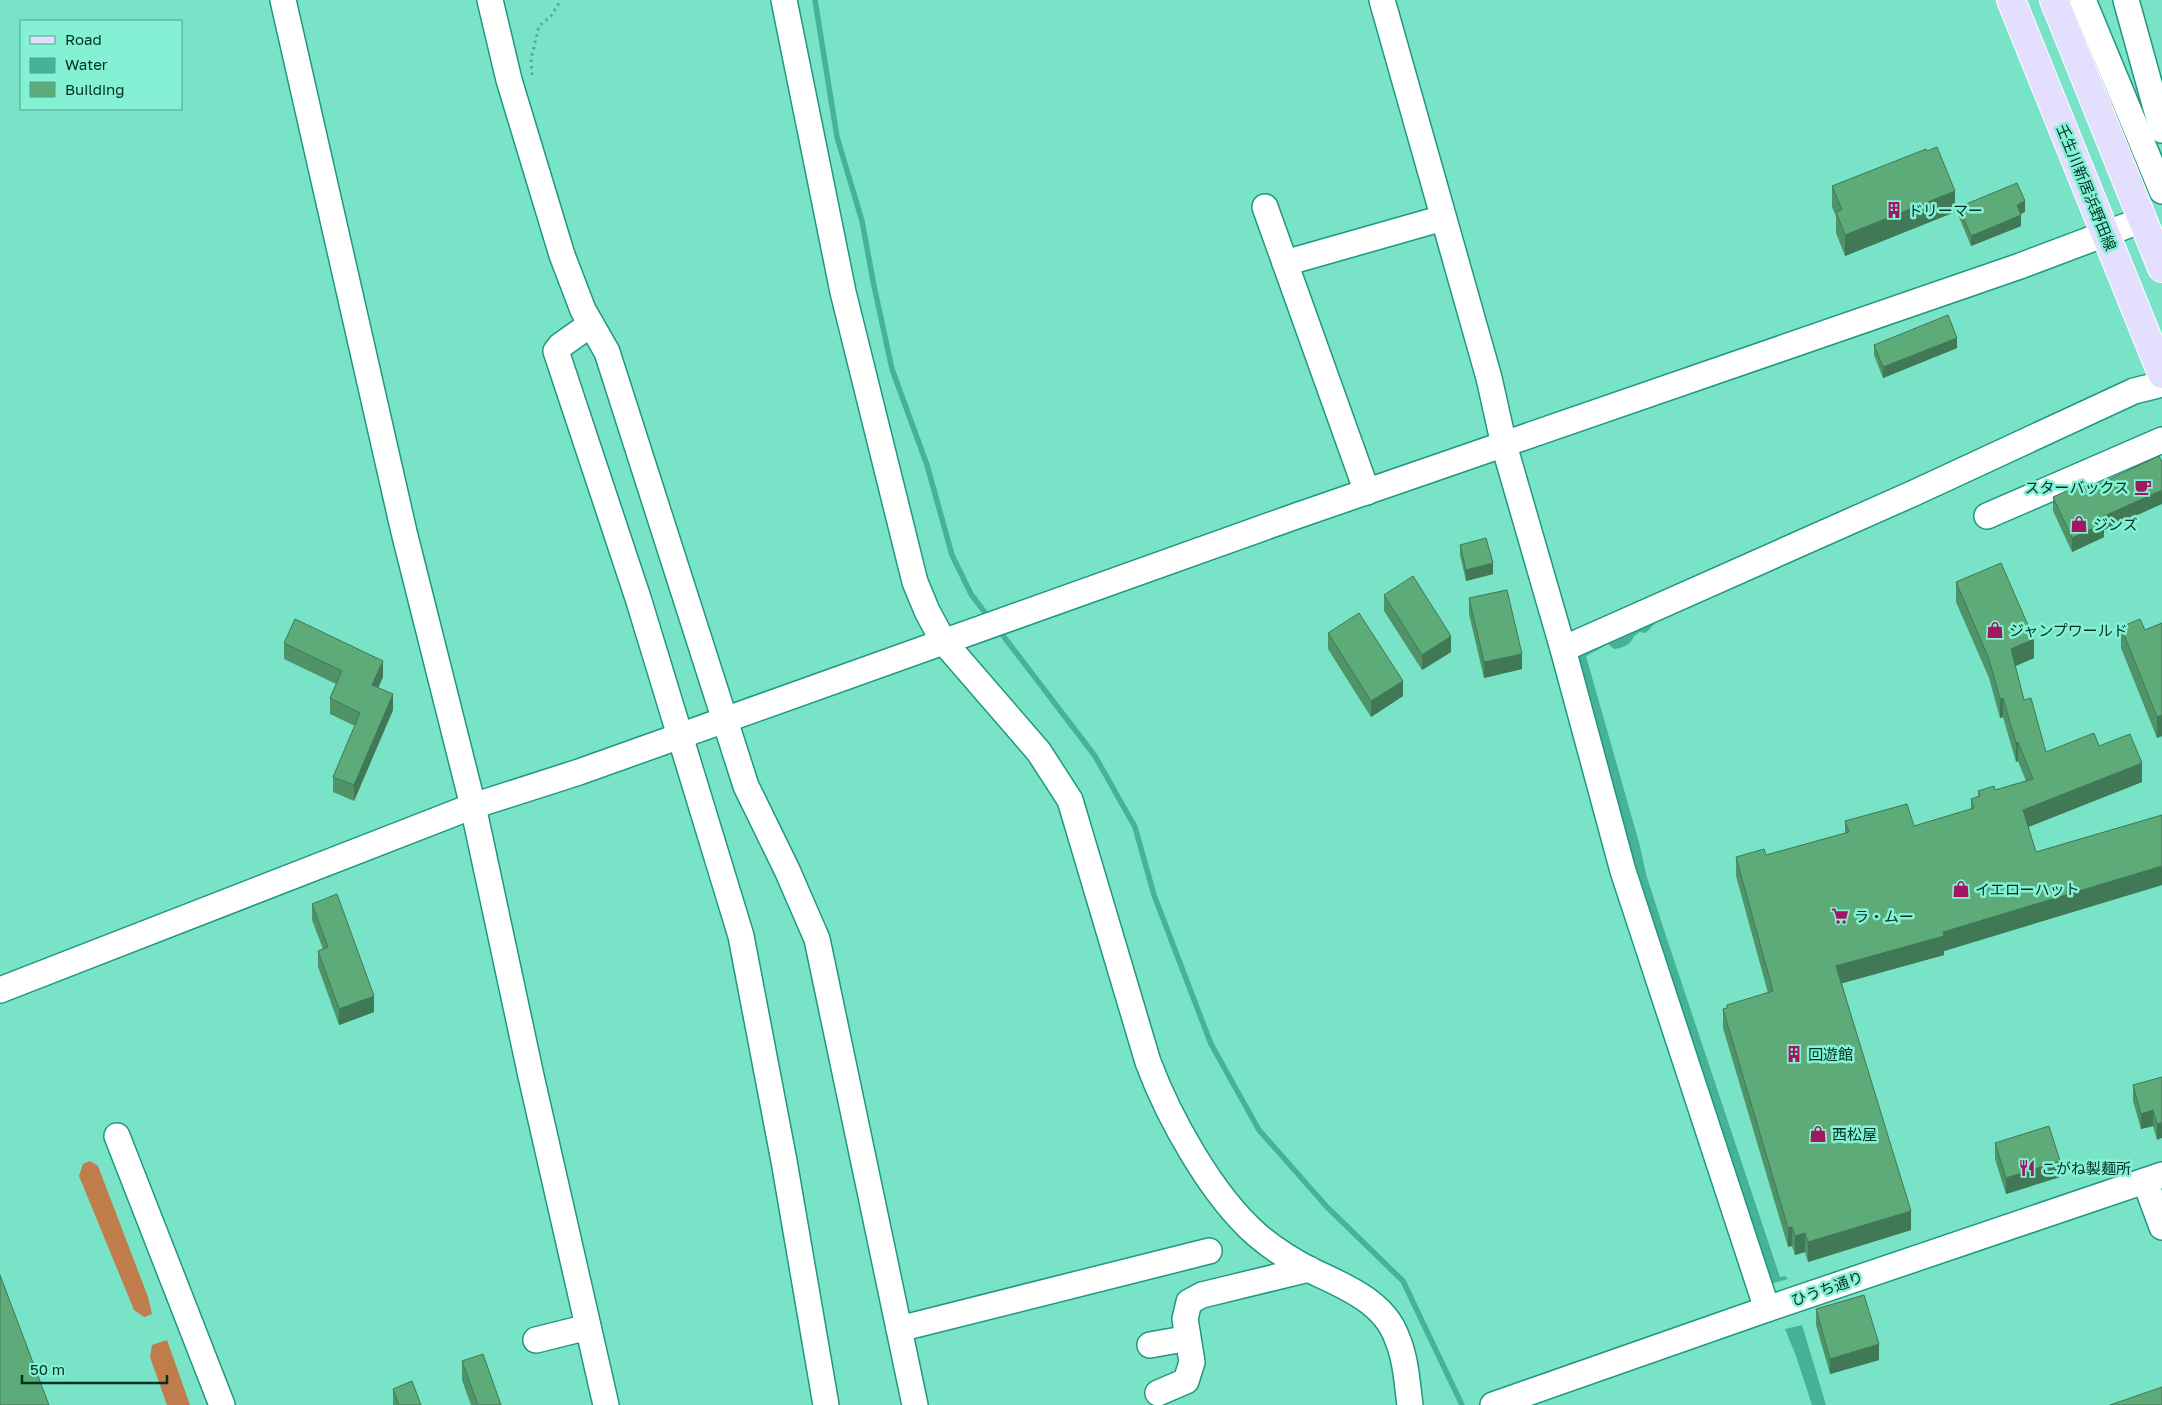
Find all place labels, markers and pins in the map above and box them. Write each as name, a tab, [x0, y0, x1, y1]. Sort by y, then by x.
building icon: ドリーマー	[1884, 200, 1904, 220]
place label: ドリーマー	[1908, 201, 1983, 219]
cafe icon: スターバックス	[2133, 477, 2153, 497]
place label: スターバックス	[2025, 478, 2129, 496]
shop icon: ジンズ	[2069, 514, 2089, 534]
place label: ジンズ	[2093, 515, 2138, 533]
shop icon: ジャンプワールド	[1985, 620, 2005, 640]
place label: ジャンプワールド	[2009, 621, 2128, 639]
shop icon: イエローハット	[1951, 879, 1971, 899]
place label: イエローハット	[1975, 880, 2080, 898]
supermarket icon: ラ・ムー	[1830, 906, 1850, 926]
place label: ラ・ムー	[1854, 907, 1914, 925]
building icon: 回遊館	[1784, 1044, 1804, 1064]
place label: 回遊館	[1808, 1045, 1853, 1063]
shop icon: 西松屋	[1808, 1124, 1828, 1144]
place label: 西松屋	[1832, 1125, 1877, 1143]
restaurant icon: こがね製麺所	[2017, 1158, 2037, 1178]
place label: こがね製麺所	[2041, 1159, 2131, 1177]

